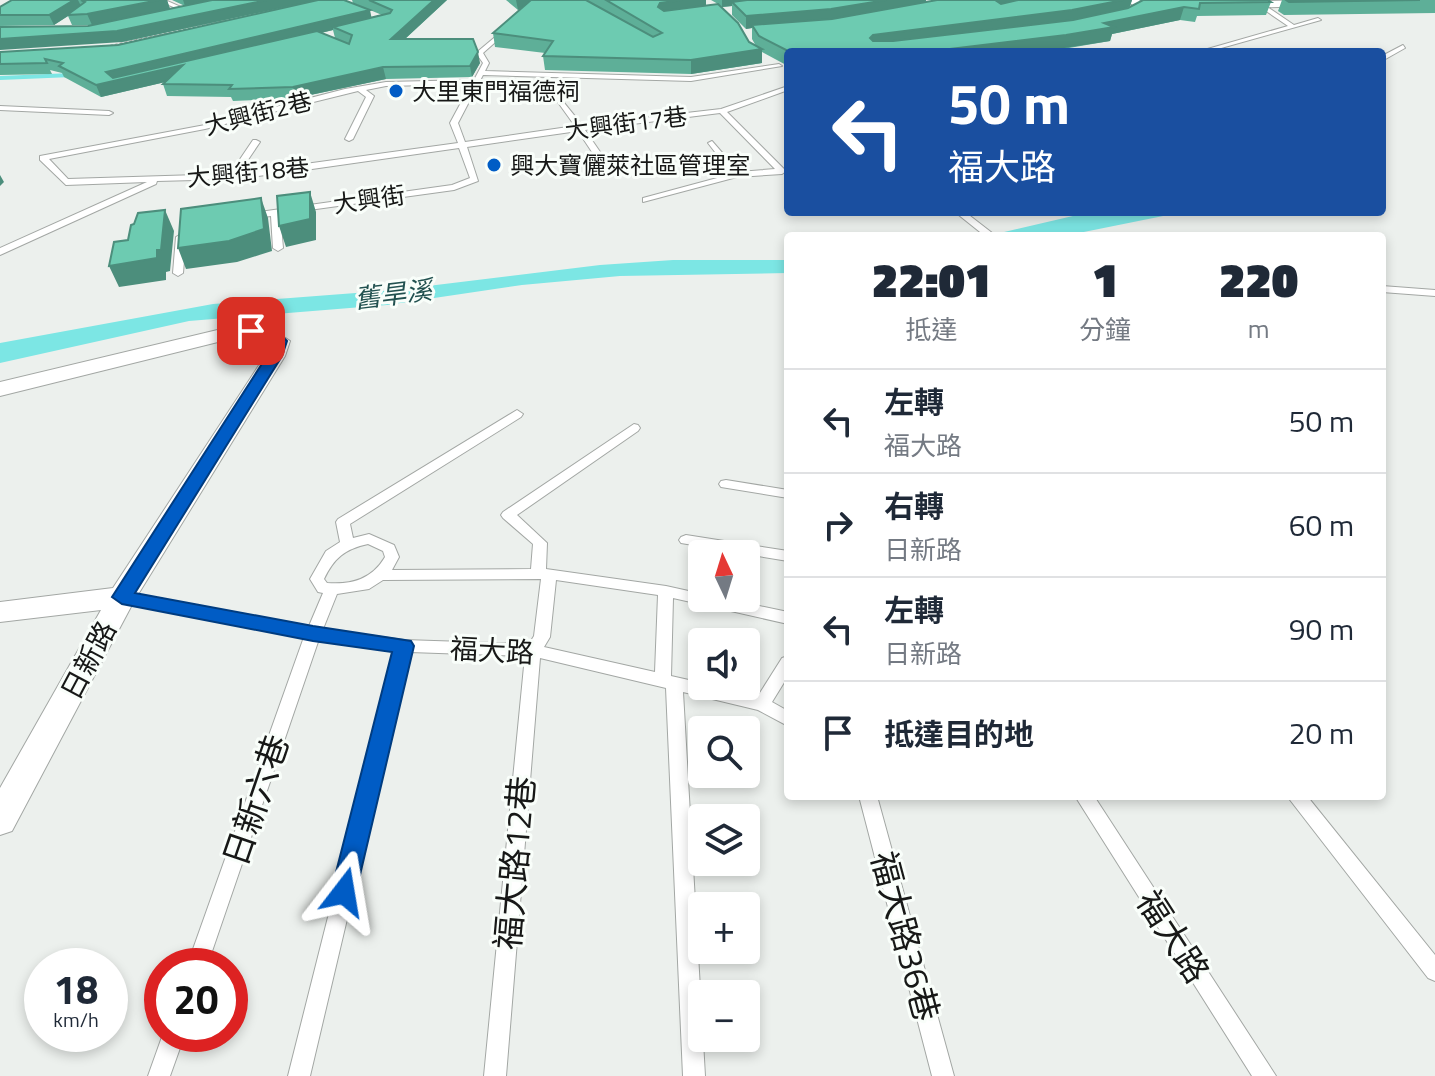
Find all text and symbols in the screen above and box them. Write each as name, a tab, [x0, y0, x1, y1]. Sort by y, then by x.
text: 50 m	[948, 61, 1070, 146]
place label: 大里東門福德祠	[412, 73, 580, 109]
icon: left	[816, 80, 920, 184]
street label: 大興街2巷	[201, 82, 315, 144]
marker: 大里東門福德祠	[387, 82, 405, 100]
street label: 大興街17巷	[563, 98, 689, 148]
text: 福大路	[948, 139, 1056, 194]
place label: 興大寶儷萊社區管理室	[510, 147, 750, 183]
street label: 大興街18巷	[185, 149, 311, 195]
marker: 興大寶儷萊社區管理室	[485, 156, 503, 174]
street label: 大興街	[331, 176, 407, 222]
text: 22:01	[872, 243, 991, 316]
text: 1	[1092, 243, 1118, 316]
text: 220	[1219, 243, 1298, 316]
water label: 舊旱溪	[352, 269, 438, 318]
pin	[217, 297, 285, 365]
icon: arrive	[229, 309, 273, 353]
text: m	[1248, 309, 1269, 348]
text: 抵達	[906, 310, 958, 349]
text: 分鐘	[1079, 310, 1131, 349]
text: 左轉	[884, 379, 944, 425]
text: 50 m	[1289, 398, 1354, 444]
icon: left	[816, 399, 860, 443]
text: 福大路	[884, 426, 962, 465]
text: 右轉	[884, 483, 944, 529]
text: 60 m	[1289, 502, 1354, 548]
icon: right	[816, 503, 860, 547]
text: 日新路	[884, 530, 962, 569]
north arrow	[688, 540, 760, 612]
map controls	[688, 540, 760, 1052]
text: 左轉	[884, 587, 944, 633]
text: 90 m	[1289, 606, 1354, 652]
icon: left	[816, 607, 860, 651]
street label: 日新路	[49, 613, 127, 707]
street label: 福大路	[449, 626, 535, 674]
button: sound	[688, 628, 760, 700]
text: 日新路	[884, 634, 962, 673]
text: 20 m	[1289, 710, 1354, 756]
icon: arrive	[816, 711, 860, 755]
text: 抵達目的地	[884, 711, 1034, 757]
button: search	[688, 716, 760, 788]
street label: 日新六巷	[208, 727, 302, 873]
street label: 福大路12巷	[481, 774, 547, 952]
button: layers	[688, 804, 760, 876]
street label: 福大路36巷	[858, 845, 954, 1027]
position arrow	[302, 850, 386, 934]
street label: 福大路	[1124, 879, 1224, 993]
button: +	[688, 892, 760, 964]
speed limit sign: 20	[144, 948, 248, 1052]
text: 18	[54, 959, 98, 1020]
button: −	[688, 980, 760, 1052]
text: km/h	[53, 1004, 99, 1035]

